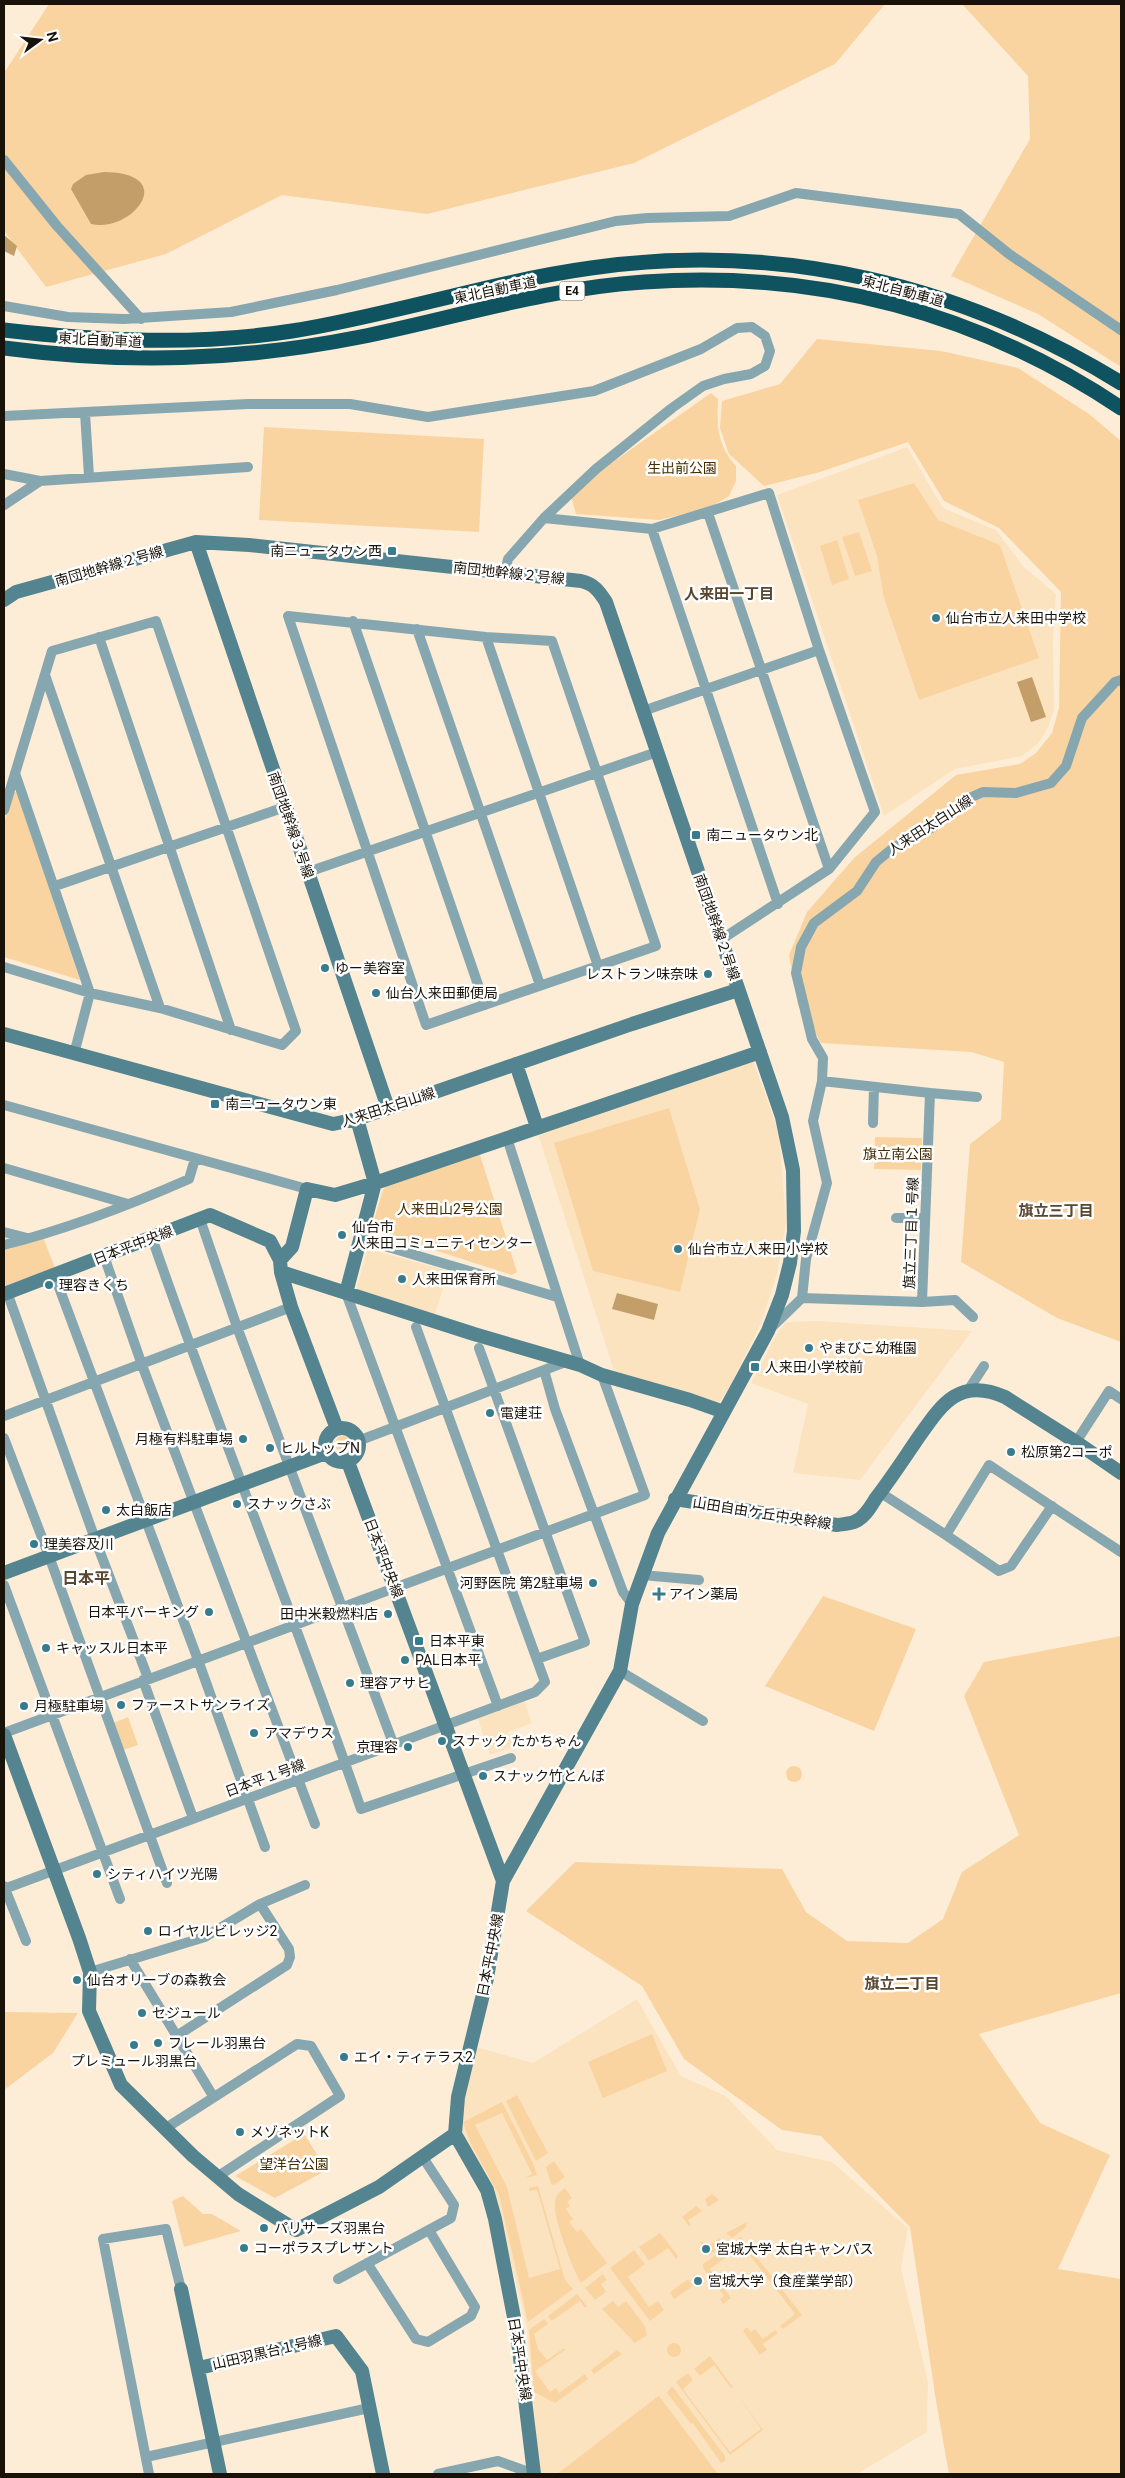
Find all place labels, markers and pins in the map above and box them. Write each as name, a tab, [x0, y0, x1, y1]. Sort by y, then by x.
place label: 南ニュータウン西	[270, 543, 382, 559]
marker: 南ニュータウン西	[386, 545, 398, 557]
place label: 仙台市立人来田中学校	[946, 610, 1086, 626]
marker: 仙台市立人来田中学校	[930, 612, 942, 624]
place label: 南ニュータウン北	[706, 827, 818, 843]
marker: 南ニュータウン北	[690, 829, 702, 841]
place label: ゆー美容室	[335, 960, 405, 976]
marker: ゆー美容室	[319, 962, 331, 974]
place label: レストラン味奈味	[586, 966, 698, 982]
marker: レストラン味奈味	[702, 968, 714, 980]
place label: 仙台人来田郵便局	[386, 985, 498, 1001]
marker: 仙台人来田郵便局	[370, 987, 382, 999]
place label: 南ニュータウン東	[225, 1096, 337, 1112]
marker: 南ニュータウン東	[209, 1098, 221, 1110]
place label: 仙台市 人来田コミュニティセンター	[352, 1219, 533, 1251]
marker: 仙台市 人来田コミュニティセンター	[336, 1229, 348, 1241]
place label: 仙台市立人来田小学校	[688, 1241, 828, 1257]
marker: 仙台市立人来田小学校	[672, 1243, 684, 1255]
place label: 人来田保育所	[412, 1271, 496, 1287]
marker: 人来田保育所	[396, 1273, 408, 1285]
place label: 理容きくち	[59, 1277, 129, 1293]
marker: 理容きくち	[43, 1279, 55, 1291]
place label: やまびこ幼稚園	[819, 1340, 917, 1356]
marker: やまびこ幼稚園	[803, 1342, 815, 1354]
place label: 人来田小学校前	[765, 1359, 863, 1375]
marker: 人来田小学校前	[749, 1361, 761, 1373]
place label: 電建荘	[500, 1405, 542, 1421]
marker: 電建荘	[484, 1407, 496, 1419]
place label: 月極有料駐車場	[135, 1431, 233, 1447]
marker: 月極有料駐車場	[237, 1433, 249, 1445]
place label: ヒルトップN	[280, 1440, 360, 1456]
marker: ヒルトップN	[264, 1442, 276, 1454]
place label: 松原第2コーポ	[1021, 1444, 1113, 1460]
marker: 松原第2コーポ	[1005, 1446, 1017, 1458]
place label: スナックさぶ	[247, 1496, 331, 1512]
marker: スナックさぶ	[231, 1498, 243, 1510]
place label: 太白飯店	[116, 1502, 172, 1518]
marker: 太白飯店	[100, 1504, 112, 1516]
place label: 理美容及川	[44, 1536, 114, 1552]
marker: 理美容及川	[28, 1538, 40, 1550]
place label: 河野医院 第2駐車場	[460, 1575, 583, 1591]
marker: 河野医院 第2駐車場	[587, 1577, 599, 1589]
place label: アイン薬局	[669, 1586, 738, 1602]
marker: アイン薬局	[653, 1588, 665, 1600]
place label: 日本平パーキング	[87, 1604, 199, 1620]
marker: 日本平パーキング	[203, 1606, 215, 1618]
place label: 田中米穀燃料店	[280, 1606, 378, 1622]
marker: 田中米穀燃料店	[382, 1608, 394, 1620]
place label: 日本平東	[429, 1633, 485, 1649]
marker: 日本平東	[413, 1635, 425, 1647]
place label: キャッスル日本平	[56, 1640, 168, 1656]
marker: キャッスル日本平	[40, 1642, 52, 1654]
place label: PAL日本平	[415, 1652, 482, 1668]
marker: PAL日本平	[399, 1654, 411, 1666]
place label: 理容アサヒ	[360, 1675, 430, 1691]
marker: 理容アサヒ	[344, 1677, 356, 1689]
place label: ファーストサンライズ	[131, 1697, 270, 1713]
place label: 月極駐車場	[34, 1698, 104, 1714]
marker: ファーストサンライズ	[115, 1699, 127, 1711]
marker: 月極駐車場	[18, 1700, 30, 1712]
place label: アマデウス	[264, 1725, 334, 1741]
marker: アマデウス	[248, 1727, 260, 1739]
place label: スナック たかちゃん	[452, 1733, 581, 1749]
marker: スナック たかちゃん	[436, 1735, 448, 1747]
place label: 京理容	[356, 1739, 398, 1755]
marker: 京理容	[402, 1741, 414, 1753]
place label: スナック竹とんぼ	[493, 1768, 605, 1784]
marker: スナック竹とんぼ	[477, 1770, 489, 1782]
place label: シティハイツ光陽	[107, 1866, 218, 1882]
marker: シティハイツ光陽	[91, 1868, 103, 1880]
place label: ロイヤルビレッジ2	[158, 1923, 278, 1939]
marker: ロイヤルビレッジ2	[142, 1925, 154, 1937]
place label: 仙台オリーブの森教会	[87, 1972, 226, 1988]
marker: 仙台オリーブの森教会	[71, 1974, 83, 1986]
place label: セジュール	[152, 2005, 221, 2021]
marker: セジュール	[136, 2007, 148, 2019]
place label: フレール羽黒台	[168, 2035, 266, 2051]
marker: フレール羽黒台	[152, 2037, 164, 2049]
marker: プレミュール羽黒台	[128, 2039, 140, 2051]
place label: エイ・ティテラス2	[354, 2049, 473, 2065]
marker: エイ・ティテラス2	[338, 2051, 350, 2063]
place label: プレミュール羽黒台	[71, 2053, 197, 2069]
place label: メゾネットK	[250, 2124, 329, 2140]
marker: メゾネットK	[234, 2126, 246, 2138]
place label: パリサーズ羽黒台	[274, 2220, 385, 2236]
marker: パリサーズ羽黒台	[258, 2222, 270, 2234]
place label: コーポラスプレザント	[254, 2240, 394, 2256]
place label: 宮城大学 太白キャンパス	[716, 2241, 873, 2257]
marker: コーポラスプレザント	[238, 2242, 250, 2254]
marker: 宮城大学 太白キャンパス	[700, 2243, 712, 2255]
place label: 宮城大学（食産業学部）	[708, 2273, 862, 2289]
marker: 宮城大学（食産業学部）	[692, 2275, 704, 2287]

